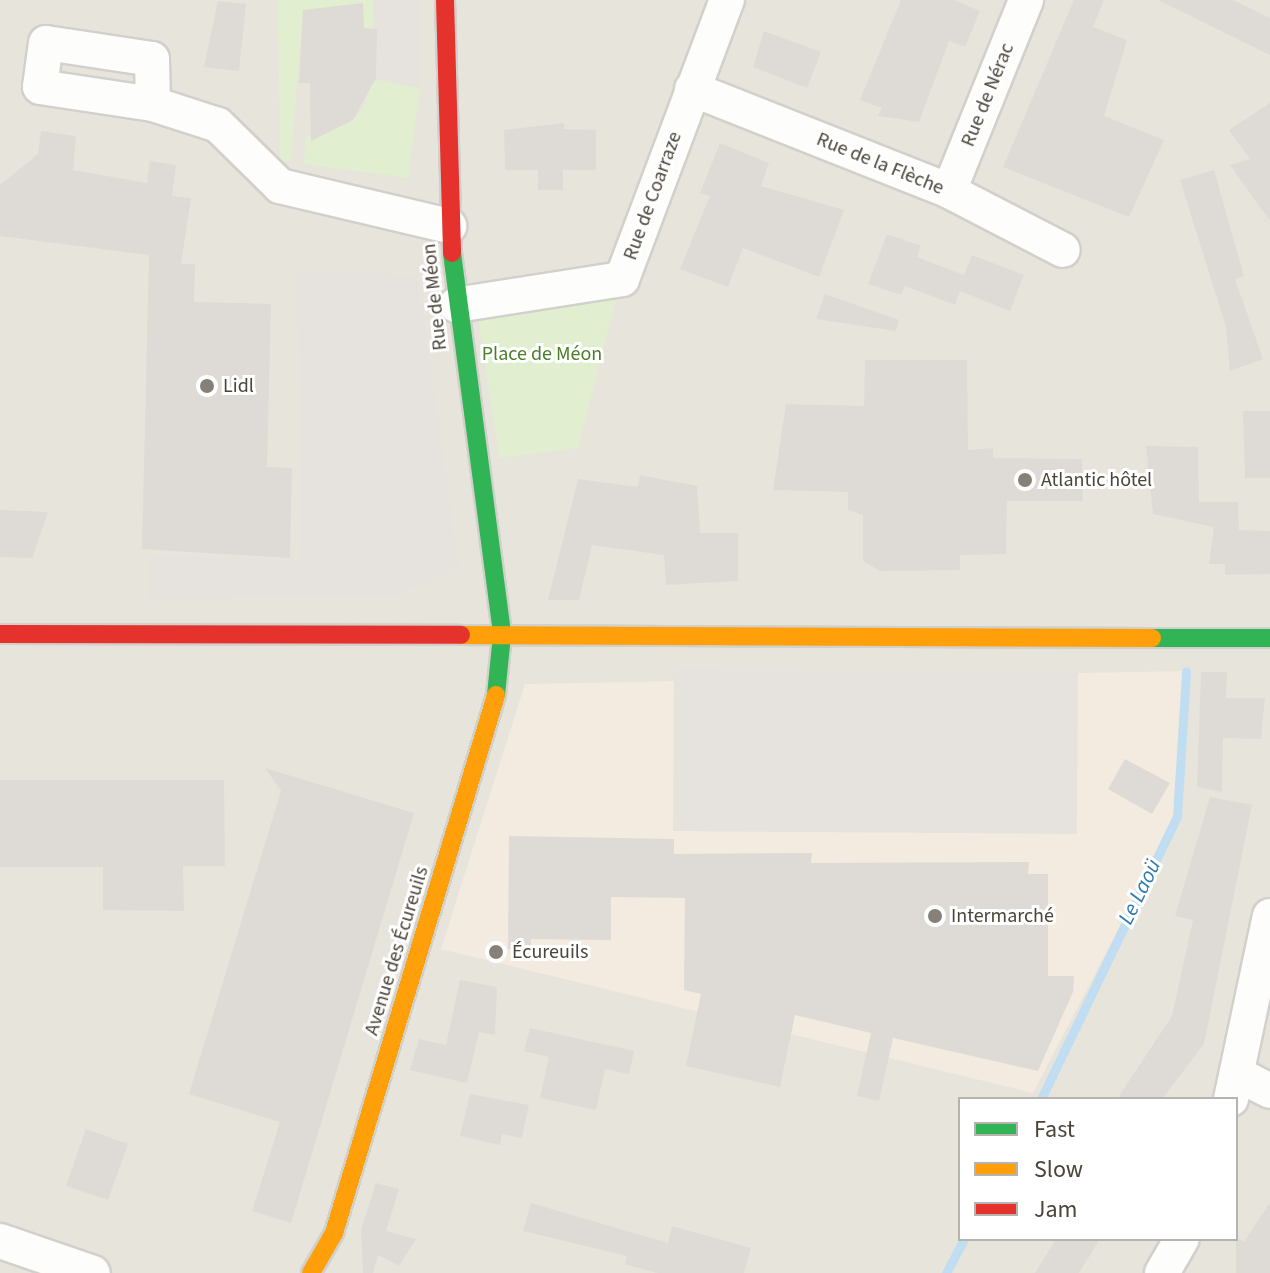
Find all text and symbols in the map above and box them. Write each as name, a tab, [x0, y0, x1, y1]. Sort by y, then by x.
street label: Rue de Nérac	[956, 40, 1020, 150]
street label: Rue de Coarraze	[619, 128, 687, 264]
street label: Rue de la Flèche	[813, 128, 947, 200]
street label: Rue de Méon	[417, 242, 453, 352]
park label: Place de Méon	[482, 342, 602, 366]
place label: Lidl	[223, 374, 254, 398]
marker: Lidl	[198, 377, 216, 395]
place label: Atlantic hôtel	[1041, 468, 1152, 492]
marker: Atlantic hôtel	[1016, 471, 1034, 489]
water label: Le Laoü	[1113, 855, 1167, 929]
street label: Avenue des Écureuils	[360, 864, 434, 1038]
place label: Intermarché	[951, 904, 1054, 928]
marker: Intermarché	[926, 907, 944, 925]
place label: Écureuils	[512, 940, 588, 964]
marker: Écureuils	[487, 943, 505, 961]
legend	[958, 1097, 1238, 1241]
text: Fast	[1034, 1112, 1075, 1147]
text: Slow	[1034, 1152, 1083, 1187]
text: Jam	[1034, 1192, 1078, 1227]

